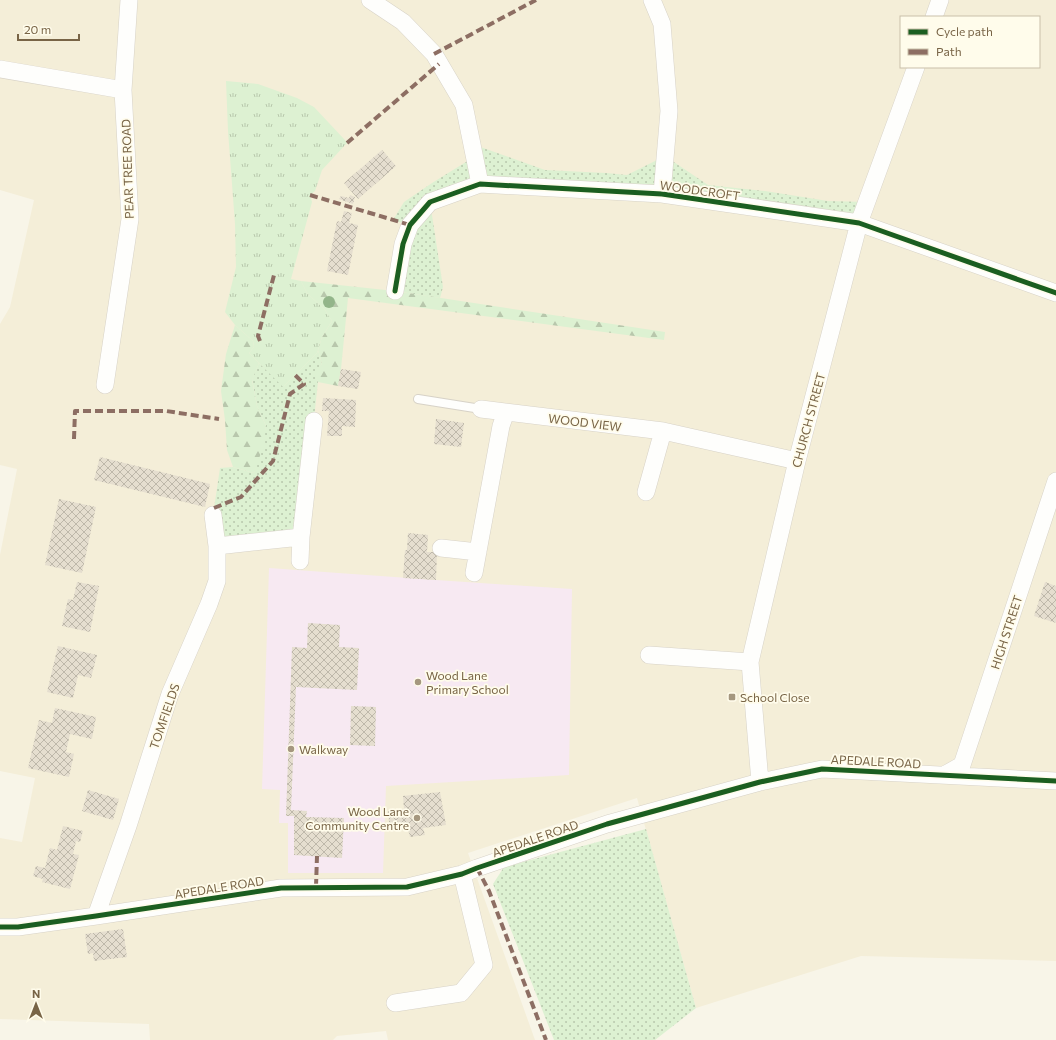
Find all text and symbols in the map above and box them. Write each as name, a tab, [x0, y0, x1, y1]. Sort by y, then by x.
scale bar	[18, 16, 79, 42]
legend	[900, 16, 1040, 68]
text: 20 m	[24, 22, 51, 36]
text: Cycle path	[936, 24, 993, 38]
text: Path	[936, 44, 962, 58]
street label: PEAR TREE ROAD	[118, 119, 136, 219]
street label: WOODCROFT	[659, 177, 741, 203]
street label: CHURCH STREET	[789, 371, 828, 469]
street label: WOOD VIEW	[548, 411, 622, 433]
street label: HIGH STREET	[987, 593, 1025, 671]
place label: Wood Lane Primary School	[426, 668, 509, 696]
marker: Wood Lane Primary School	[413, 677, 423, 687]
street label: TOMFIELDS	[146, 681, 182, 751]
place label: School Close	[740, 690, 810, 704]
marker: School Close	[727, 692, 737, 702]
place label: Walkway	[299, 742, 348, 756]
marker: Walkway	[286, 744, 296, 754]
street label: APEDALE ROAD	[830, 752, 922, 770]
place label: Wood Lane Community Centre	[305, 804, 409, 832]
marker: Wood Lane Community Centre	[412, 813, 422, 823]
street label: APEDALE ROAD	[490, 817, 580, 859]
street label: APEDALE ROAD	[173, 873, 265, 901]
north arrow	[16, 984, 56, 1024]
text: N	[32, 987, 40, 1000]

